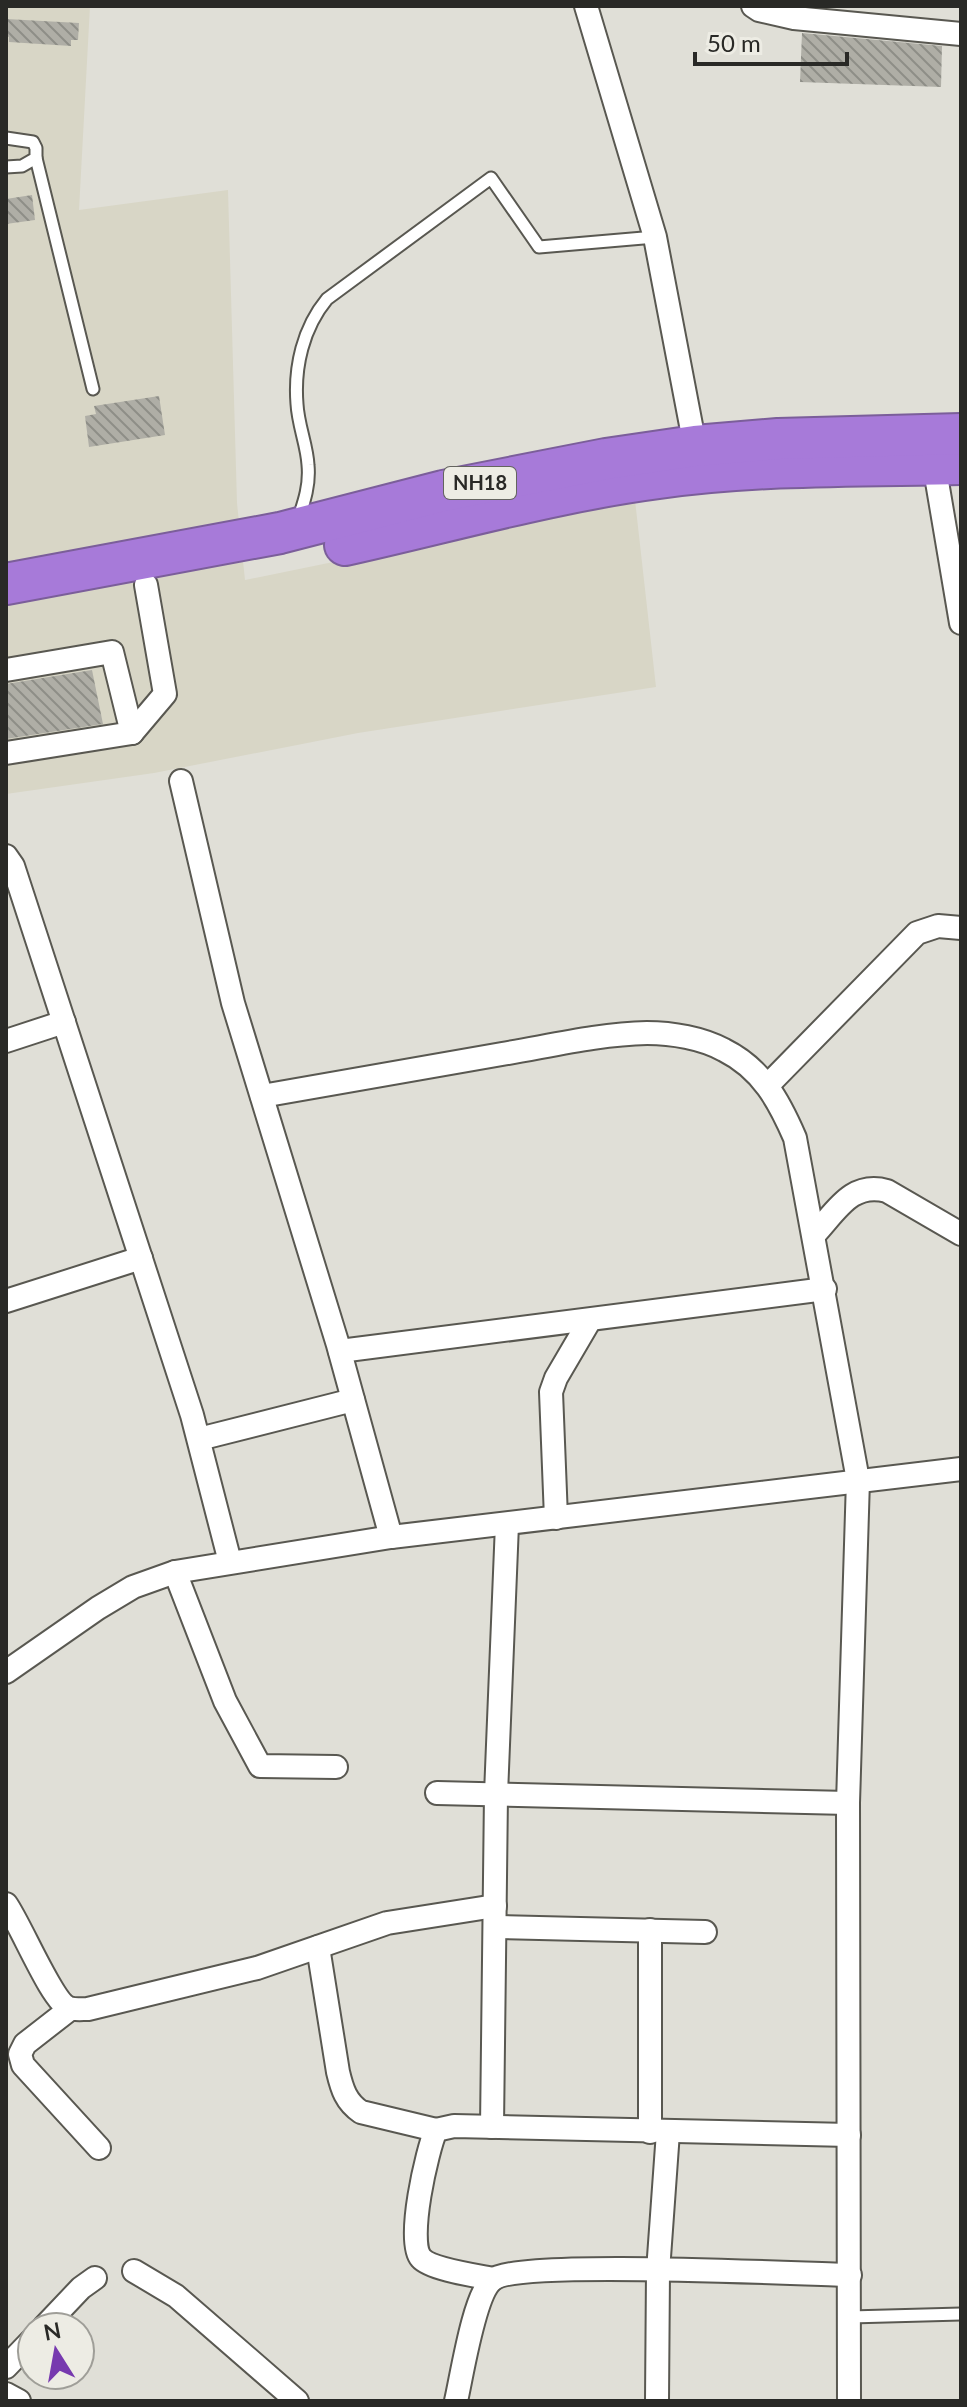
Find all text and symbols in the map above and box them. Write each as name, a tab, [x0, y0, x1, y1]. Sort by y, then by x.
scale bar	[695, 16, 847, 66]
text: 50 m	[707, 28, 761, 57]
road number: NH18	[444, 467, 516, 499]
north arrow	[16, 2311, 96, 2391]
text: N	[41, 2316, 63, 2346]

